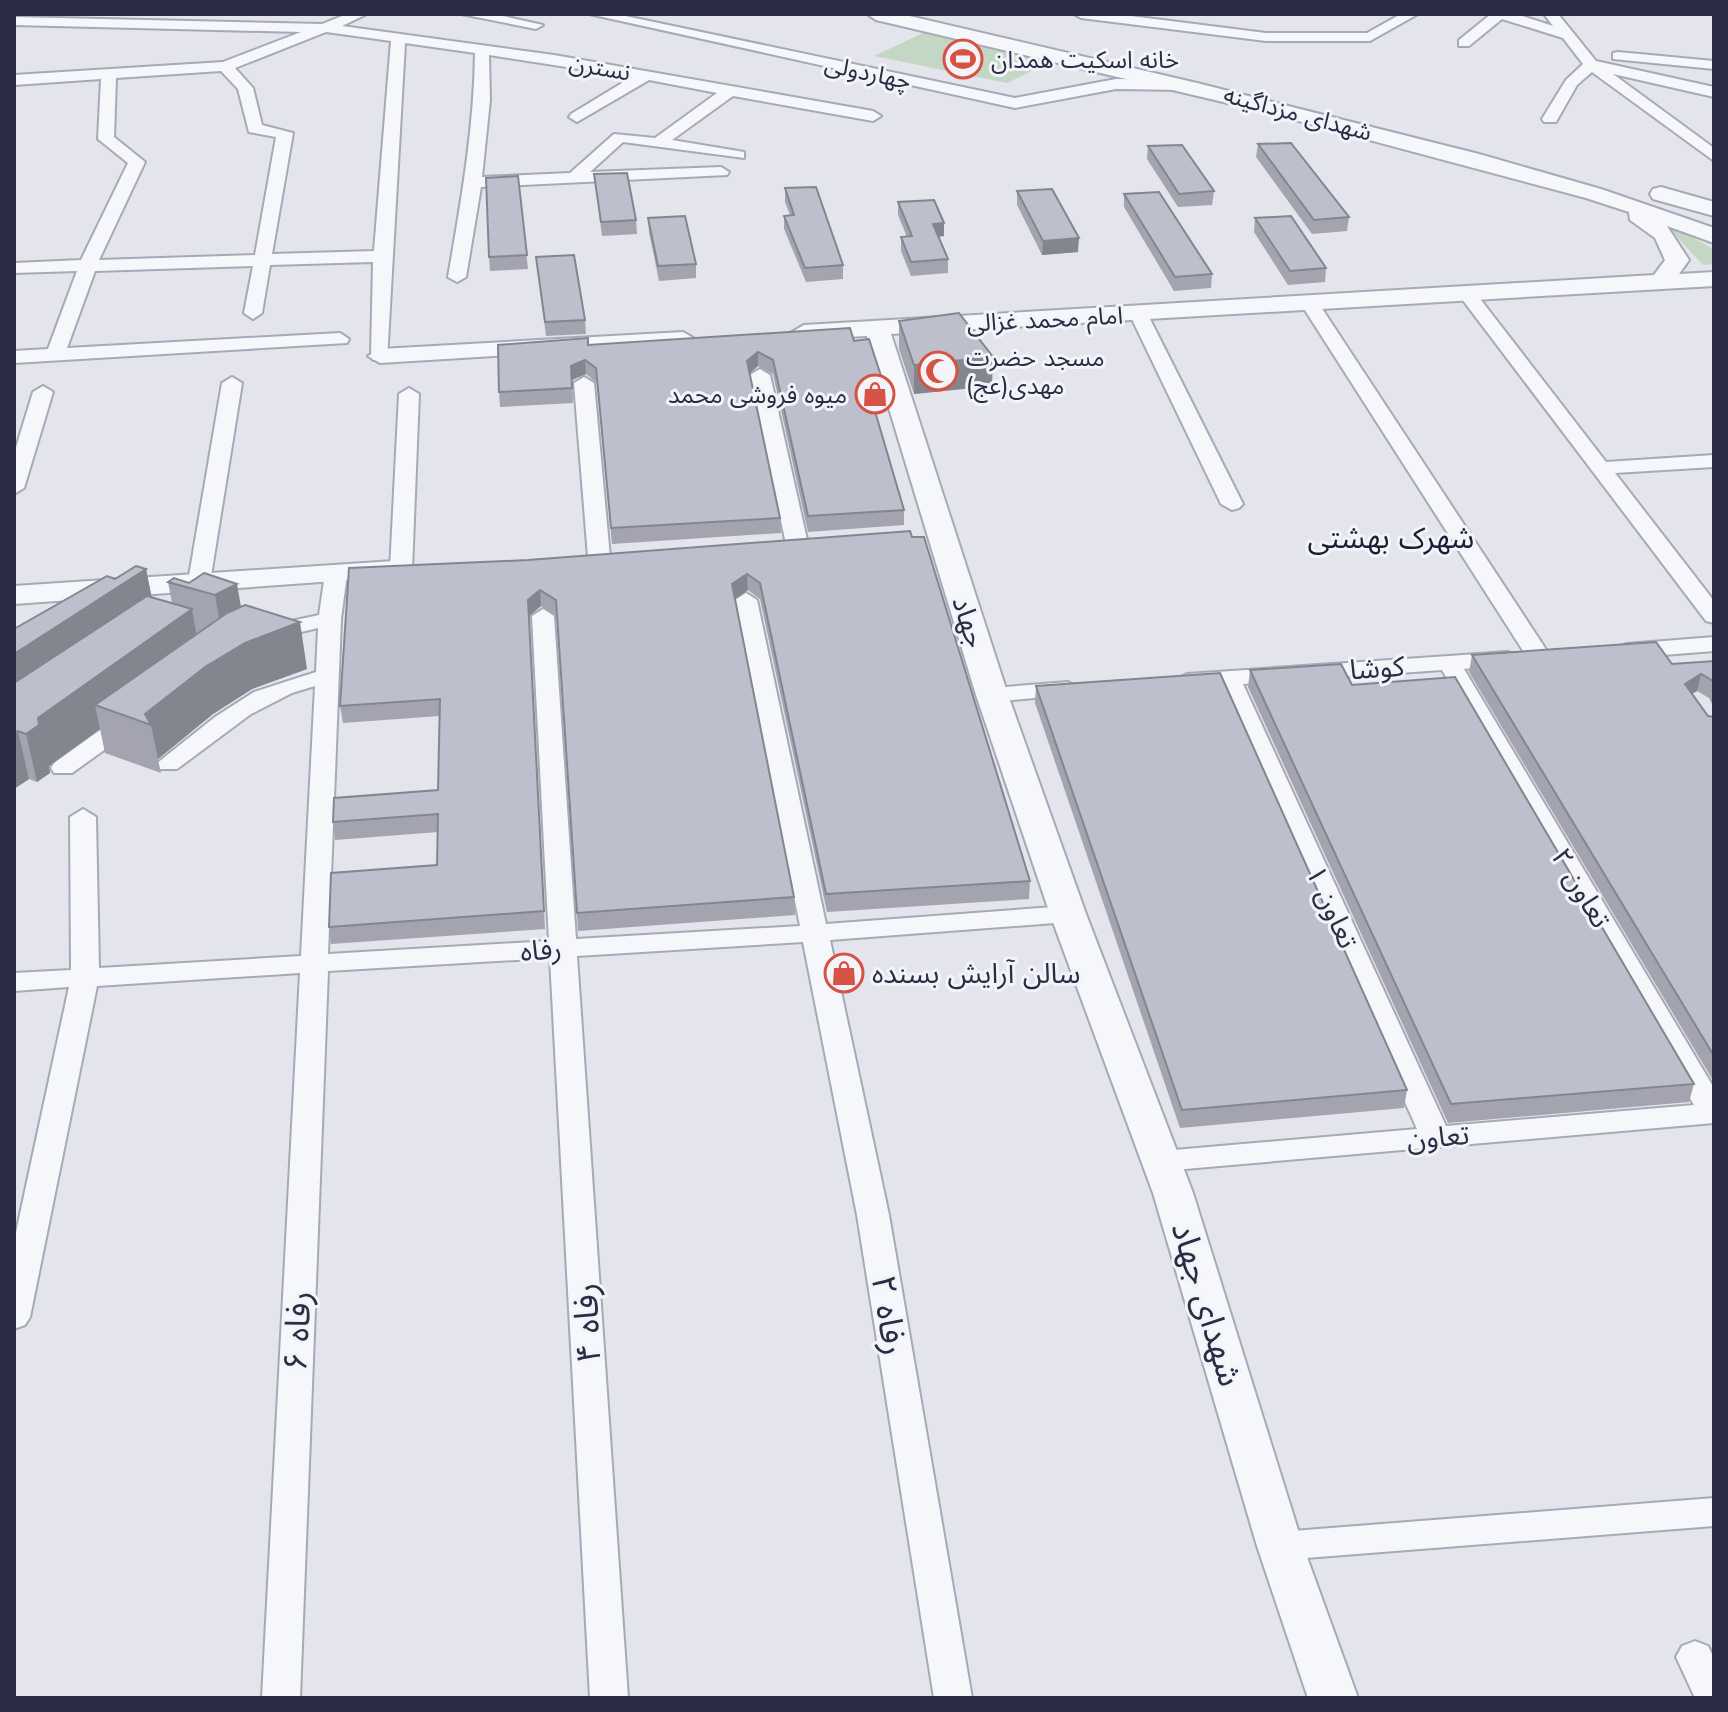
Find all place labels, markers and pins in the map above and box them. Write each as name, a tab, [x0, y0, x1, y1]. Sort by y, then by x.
sports icon: خانه اسكيت همدان	[942, 38, 984, 80]
place label: خانه اسكيت همدان	[991, 42, 1179, 77]
place label: مسجد حضرت مهدی(عج)	[966, 340, 1105, 403]
mosque icon: مسجد حضرت مهدی(عج)	[917, 350, 959, 392]
shop icon: میوه فروشی محمد	[854, 373, 896, 415]
place label: میوه فروشی محمد	[668, 377, 847, 412]
shop icon: سالن آرایش بسنده	[823, 952, 865, 994]
place label: سالن آرایش بسنده	[872, 953, 1081, 994]

